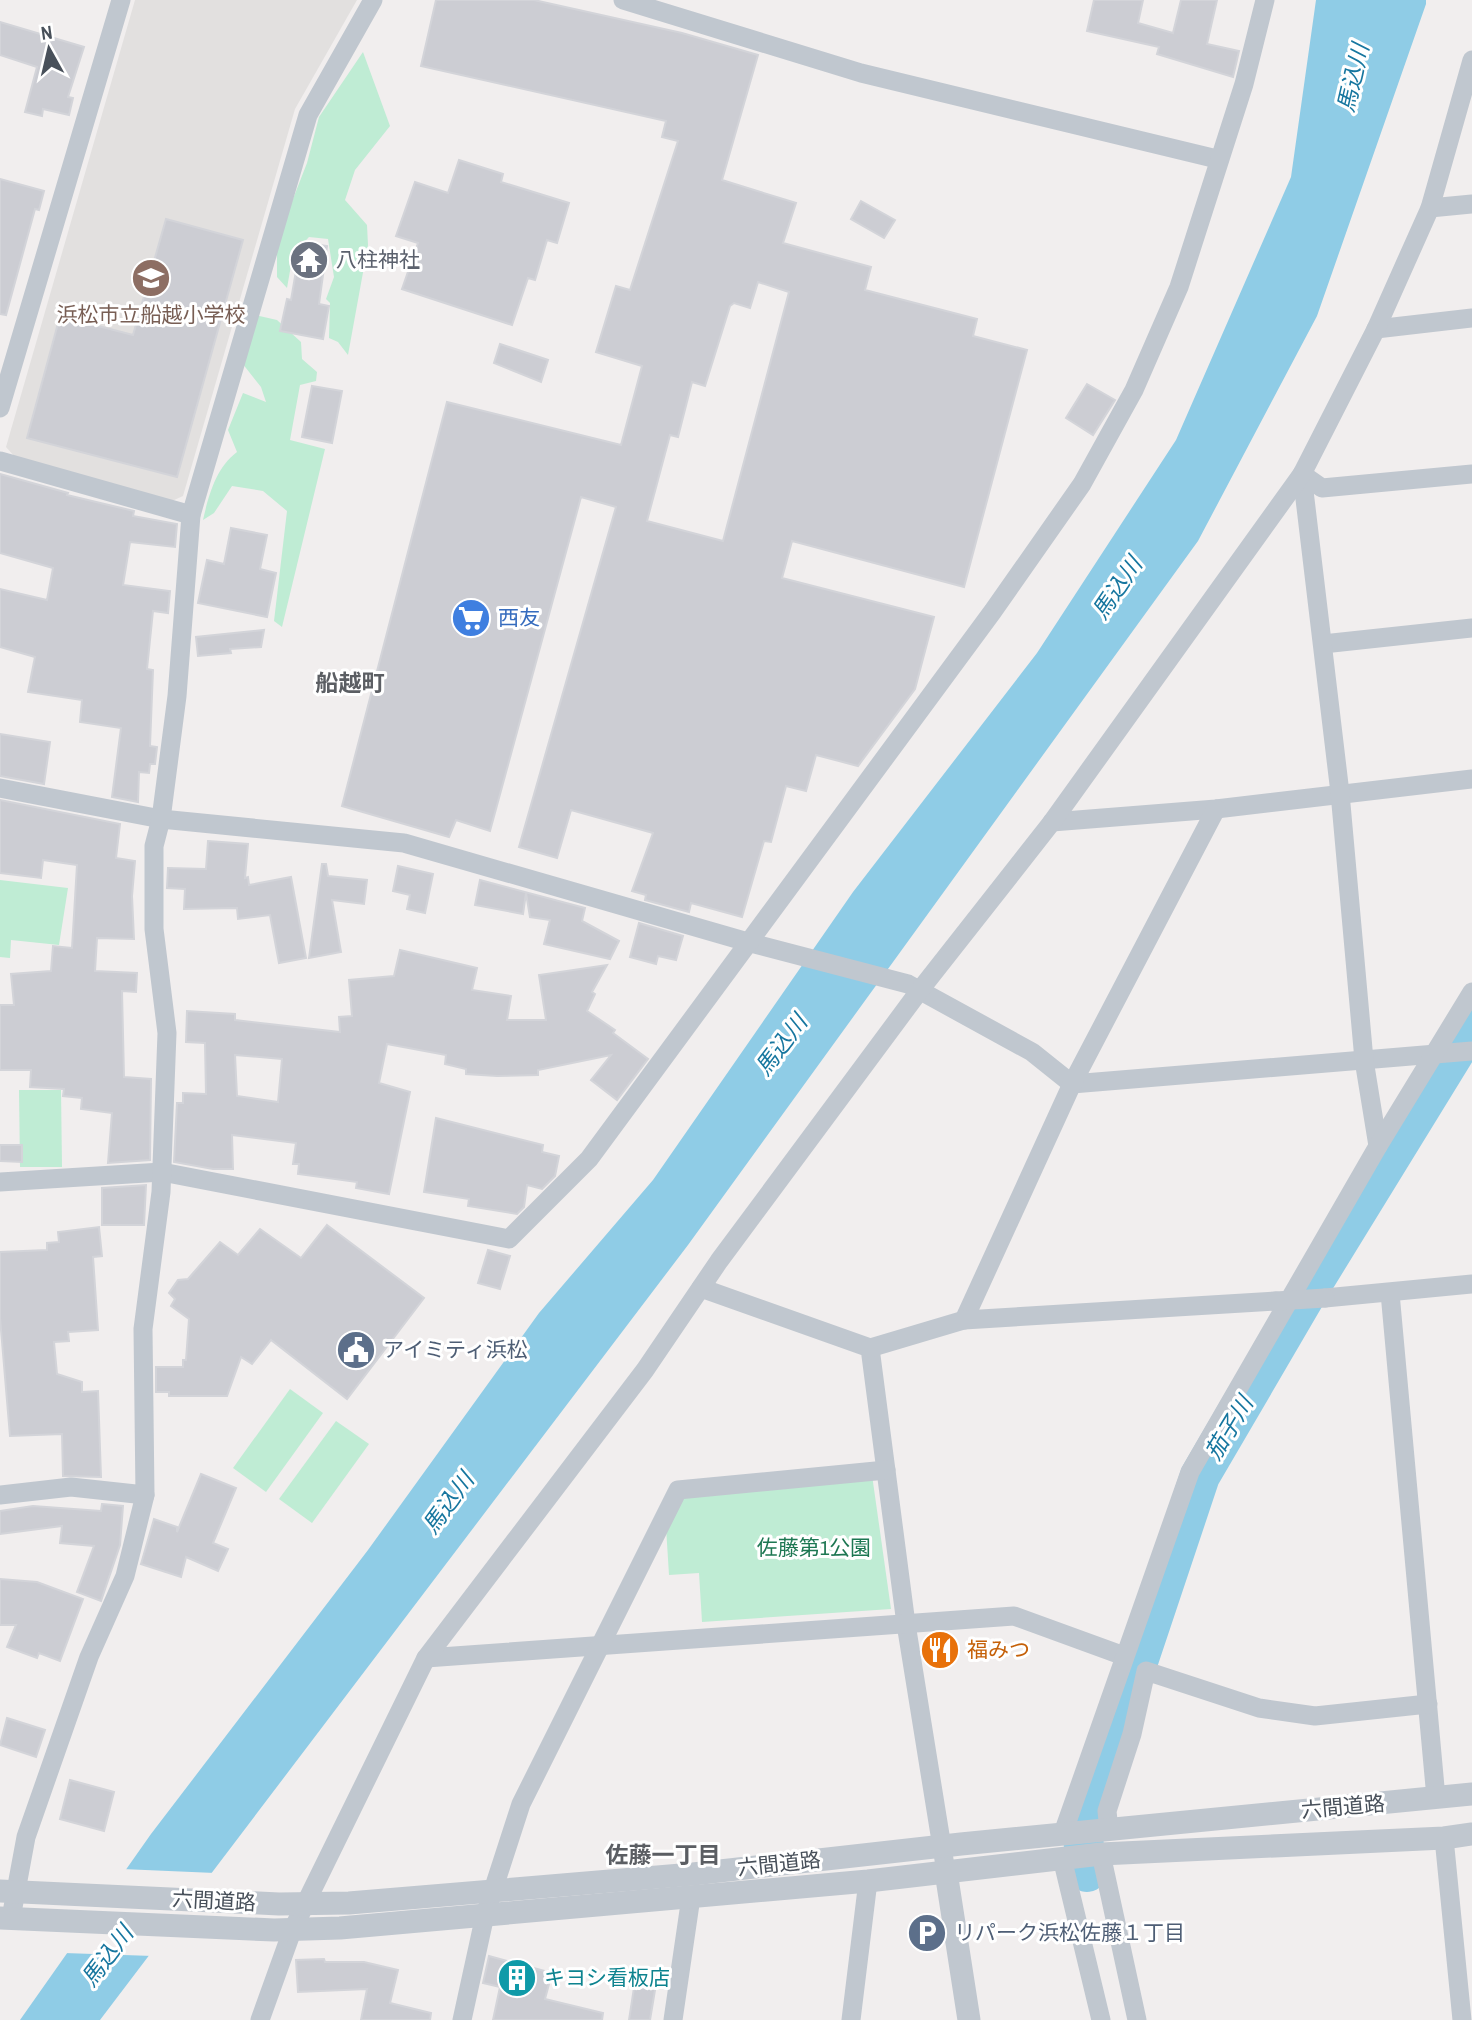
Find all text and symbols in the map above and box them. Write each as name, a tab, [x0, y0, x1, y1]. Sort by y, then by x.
north arrow	[14, 14, 84, 84]
text: N	[39, 19, 54, 46]
water label: 馬込川	[1330, 38, 1376, 115]
temple icon: 八柱神社	[288, 239, 330, 281]
place label: 八柱神社	[336, 245, 420, 274]
school or university icon: 浜松市立船越小学校	[130, 257, 172, 299]
place label: 浜松市立船越小学校	[57, 300, 246, 329]
water label: 馬込川	[1084, 548, 1150, 625]
supermarket icon: 西友	[450, 597, 492, 639]
place label: 西友	[498, 603, 540, 632]
district label: 船越町	[316, 667, 385, 698]
water label: 馬込川	[747, 1005, 816, 1082]
public building icon: アイミティ浜松	[335, 1329, 377, 1371]
place label: アイミティ浜松	[383, 1335, 528, 1364]
water label: 茄子川	[1198, 1388, 1261, 1465]
water label: 馬込川	[415, 1463, 482, 1540]
park label: 佐藤第1公園	[757, 1533, 871, 1562]
restaurant icon: 福みつ	[919, 1629, 961, 1671]
place label: 福みつ	[967, 1635, 1030, 1664]
street label: 六間道路	[1300, 1788, 1386, 1825]
district label: 佐藤一丁目	[606, 1839, 721, 1870]
street label: 六間道路	[736, 1845, 822, 1882]
street label: 六間道路	[171, 1884, 257, 1917]
parking icon: リパーク浜松佐藤１丁目	[906, 1912, 948, 1954]
water label: 馬込川	[73, 1916, 142, 1993]
place label: リパーク浜松佐藤１丁目	[954, 1918, 1185, 1947]
building icon: キヨシ看板店	[496, 1957, 538, 1999]
place label: キヨシ看板店	[544, 1963, 670, 1992]

